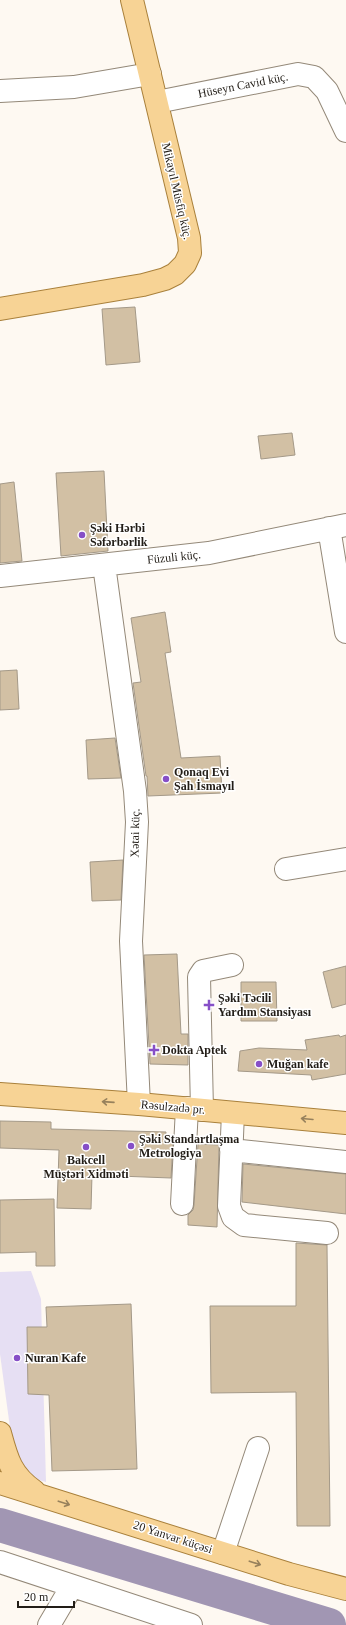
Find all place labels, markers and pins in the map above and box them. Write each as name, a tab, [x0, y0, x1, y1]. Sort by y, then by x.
place label: Şəki Hərbi Səfərbərlik	[90, 521, 148, 549]
marker: Şəki Hərbi Səfərbərlik	[77, 530, 87, 540]
place label: Qonaq Evi Şah İsmayıl	[174, 765, 235, 793]
marker: Qonaq Evi Şah İsmayıl	[161, 774, 171, 784]
place label: Şəki Təcili Yardım Stansiyası	[218, 991, 312, 1019]
marker: Şəki Təcili Yardım Stansiyası	[203, 999, 215, 1011]
place label: Dokta Aptek	[162, 1043, 227, 1057]
marker: Dokta Aptek	[149, 1045, 159, 1055]
place label: Muğan kafe	[267, 1057, 329, 1071]
marker: Muğan kafe	[254, 1059, 264, 1069]
place label: Şəki Standartlaşma Metrologiya	[139, 1132, 239, 1160]
marker: Şəki Standartlaşma Metrologiya	[126, 1141, 136, 1151]
marker: Bakcell Müştəri Xidməti	[81, 1142, 91, 1152]
place label: Bakcell Müştəri Xidməti	[44, 1153, 129, 1181]
place label: Nuran Kafe	[25, 1351, 87, 1365]
marker: Nuran Kafe	[12, 1353, 22, 1363]

